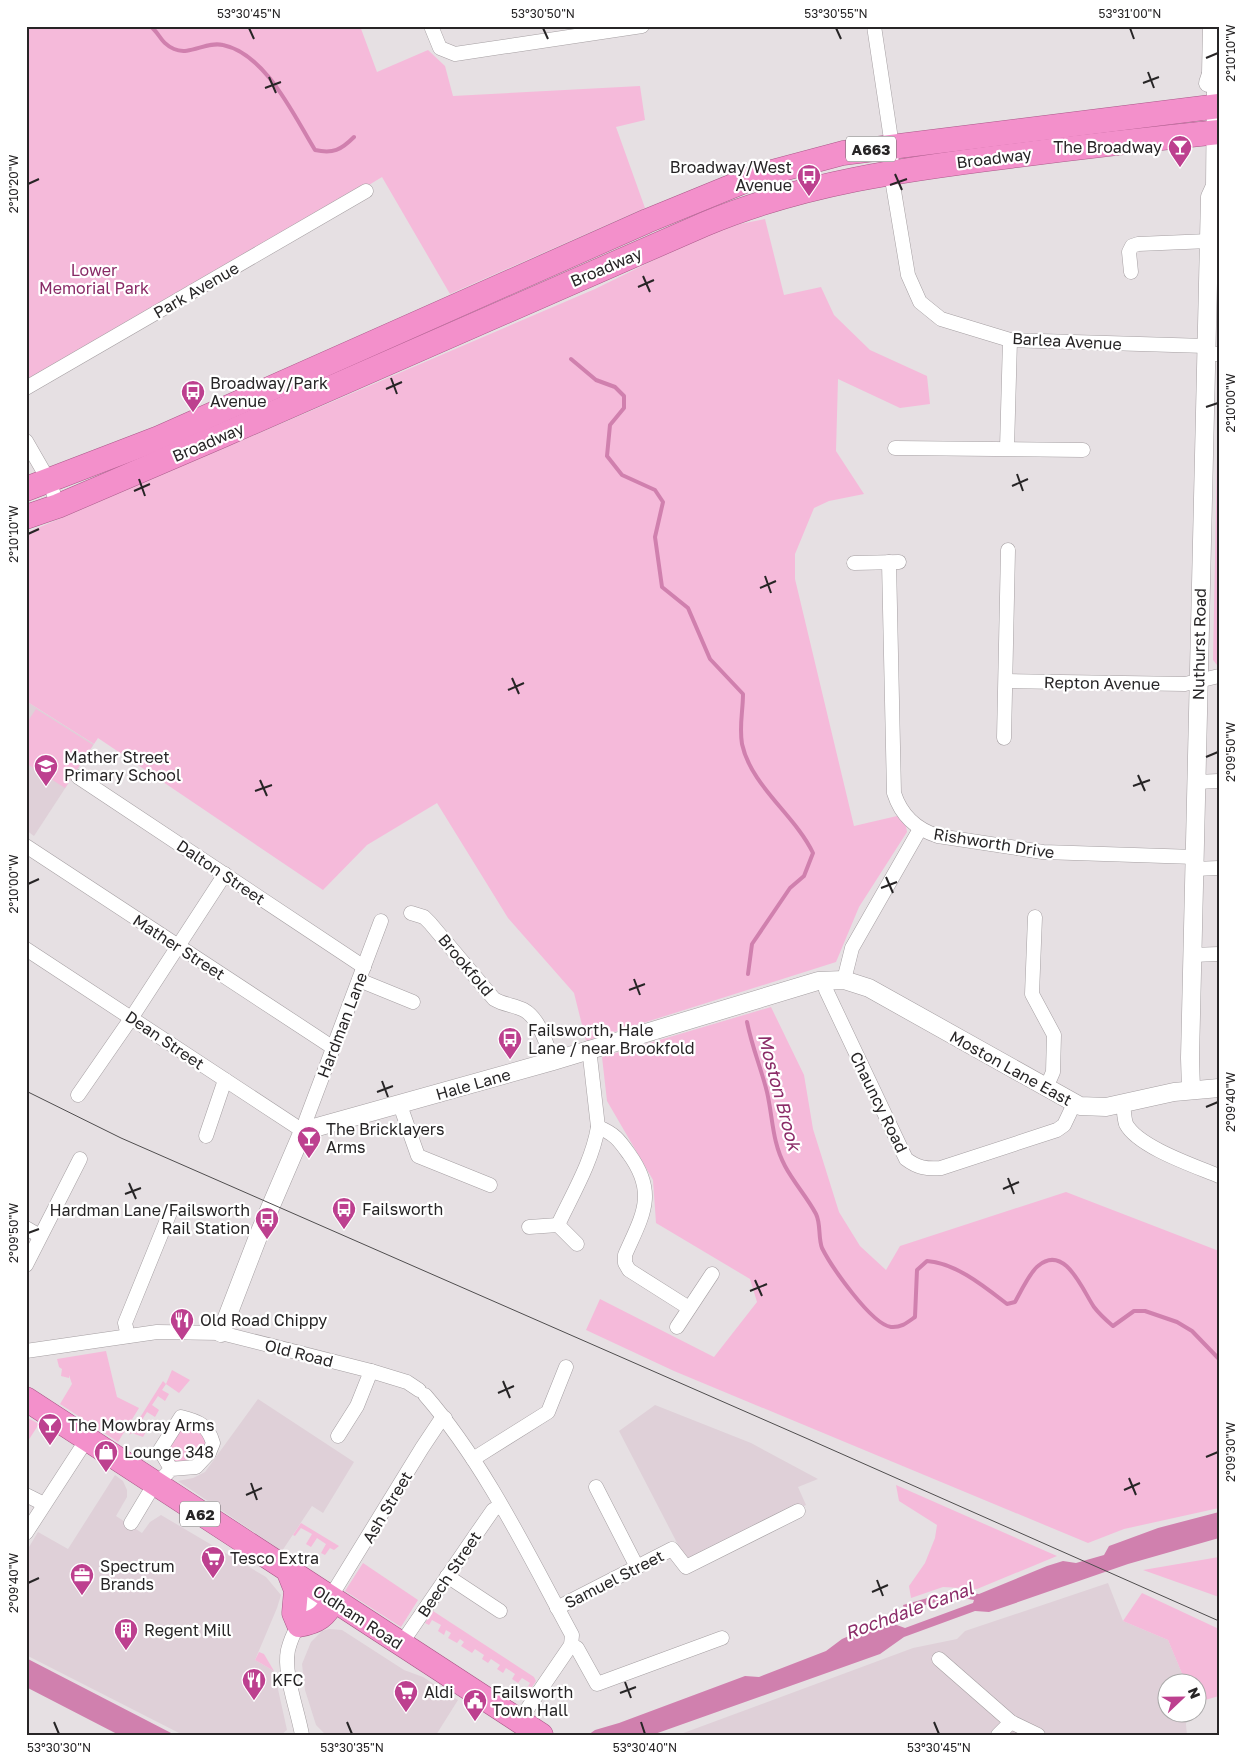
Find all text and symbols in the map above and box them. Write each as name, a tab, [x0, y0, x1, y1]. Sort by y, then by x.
text: 53°30'45"N	[217, 6, 281, 21]
text: 53°30'50"N	[511, 6, 575, 21]
text: 53°30'55"N	[804, 6, 868, 21]
text: 53°31'00"N	[1099, 6, 1161, 21]
text: 2°10'10"W	[1223, 24, 1238, 82]
bar icon: The Broadway	[1167, 134, 1193, 168]
road number: A663	[846, 136, 896, 162]
place label: The Broadway	[1053, 137, 1162, 157]
street label: Broadway	[955, 143, 1033, 173]
text: 2°10'20"W	[6, 154, 21, 213]
place label: Broadway/West Avenue	[670, 157, 792, 195]
bus stop icon: Broadway/West Avenue	[796, 163, 822, 197]
street label: Broadway	[567, 243, 645, 291]
street label: Park Avenue	[150, 258, 242, 322]
park label: Lower Memorial Park	[39, 260, 149, 298]
street label: Barlea Avenue	[1012, 328, 1122, 354]
place label: Broadway/Park Avenue	[210, 373, 328, 411]
text: 2°10'00"W	[1223, 373, 1238, 432]
bus stop icon: Broadway/Park Avenue	[180, 379, 206, 413]
street label: Broadway	[169, 418, 247, 466]
text: 2°10'10"W	[6, 505, 21, 563]
street label: Nuthurst Road	[1188, 588, 1210, 700]
street label: Repton Avenue	[1044, 672, 1160, 694]
text: 2°09'50"W	[1223, 722, 1238, 782]
place label: Mather Street Primary School	[64, 747, 181, 785]
school or university icon: Mather Street Primary School	[33, 753, 59, 787]
street label: Rishworth Drive	[932, 824, 1056, 862]
street label: Dalton Street	[173, 835, 269, 909]
text: 2°10'00"W	[6, 854, 21, 913]
street label: Mather Street	[129, 910, 229, 984]
street label: Brookfold	[434, 930, 498, 1000]
street label: Hardman Lane	[313, 969, 371, 1081]
street label: Dean Street	[122, 1006, 208, 1074]
place label: Failsworth, Hale Lane / near Brookfold	[528, 1020, 695, 1058]
bus stop icon: Failsworth, Hale Lane / near Brookfold	[497, 1026, 523, 1060]
street label: Moston Lane East	[946, 1026, 1076, 1110]
water label: Moston Brook	[754, 1031, 807, 1155]
street label: Chauncy Road	[846, 1048, 912, 1156]
street label: Hale Lane	[433, 1064, 513, 1104]
text: 2°09'40"W	[1223, 1071, 1238, 1132]
place label: The Bricklayers Arms	[326, 1119, 445, 1157]
bar icon: The Bricklayers Arms	[296, 1125, 322, 1159]
bus stop icon: Failsworth	[331, 1196, 357, 1230]
place label: Failsworth	[362, 1199, 443, 1219]
place label: Hardman Lane/Failsworth Rail Station	[49, 1200, 250, 1238]
text: 2°09'50"W	[6, 1203, 21, 1263]
bus stop icon: Hardman Lane/Failsworth Rail Station	[254, 1206, 280, 1240]
restaurant icon: Old Road Chippy	[169, 1307, 195, 1341]
place label: Old Road Chippy	[200, 1310, 327, 1330]
street label: Old Road	[263, 1335, 335, 1371]
bar icon: The Mowbray Arms	[37, 1412, 63, 1446]
place label: The Mowbray Arms	[68, 1415, 214, 1435]
text: 2°09'30"W	[1223, 1422, 1238, 1482]
shop icon: Lounge 348	[93, 1439, 119, 1473]
place label: Lounge 348	[124, 1442, 214, 1462]
street label: Ash Street	[358, 1467, 416, 1547]
road number: A62	[180, 1502, 220, 1526]
street label: Beech Street	[413, 1527, 485, 1621]
supermarket icon: Tesco Extra	[200, 1545, 226, 1579]
street label: Samuel Street	[561, 1545, 667, 1613]
place label: Tesco Extra	[230, 1548, 319, 1568]
text: 2°09'40"W	[6, 1552, 21, 1613]
place label: Spectrum Brands	[100, 1556, 175, 1594]
office icon: Spectrum Brands	[69, 1562, 95, 1596]
water label: Rochdale Canal	[842, 1576, 977, 1643]
street label: Oldham Road	[309, 1581, 407, 1653]
building icon: Regent Mill	[113, 1617, 139, 1651]
place label: Regent Mill	[144, 1620, 232, 1640]
restaurant icon: KFC	[241, 1667, 267, 1701]
place label: KFC	[272, 1670, 303, 1690]
north arrow	[1158, 1674, 1208, 1724]
supermarket icon: Aldi	[393, 1679, 419, 1713]
place label: Aldi	[424, 1682, 454, 1702]
place label: Failsworth Town Hall	[492, 1682, 573, 1720]
text: N	[1185, 1685, 1204, 1701]
public building icon: Failsworth Town Hall	[462, 1688, 488, 1722]
text: 53°30'30"N	[27, 1740, 91, 1755]
text: 53°30'35"N	[320, 1740, 384, 1755]
text: 53°30'40"N	[613, 1740, 677, 1755]
text: 53°30'45"N	[907, 1740, 971, 1755]

